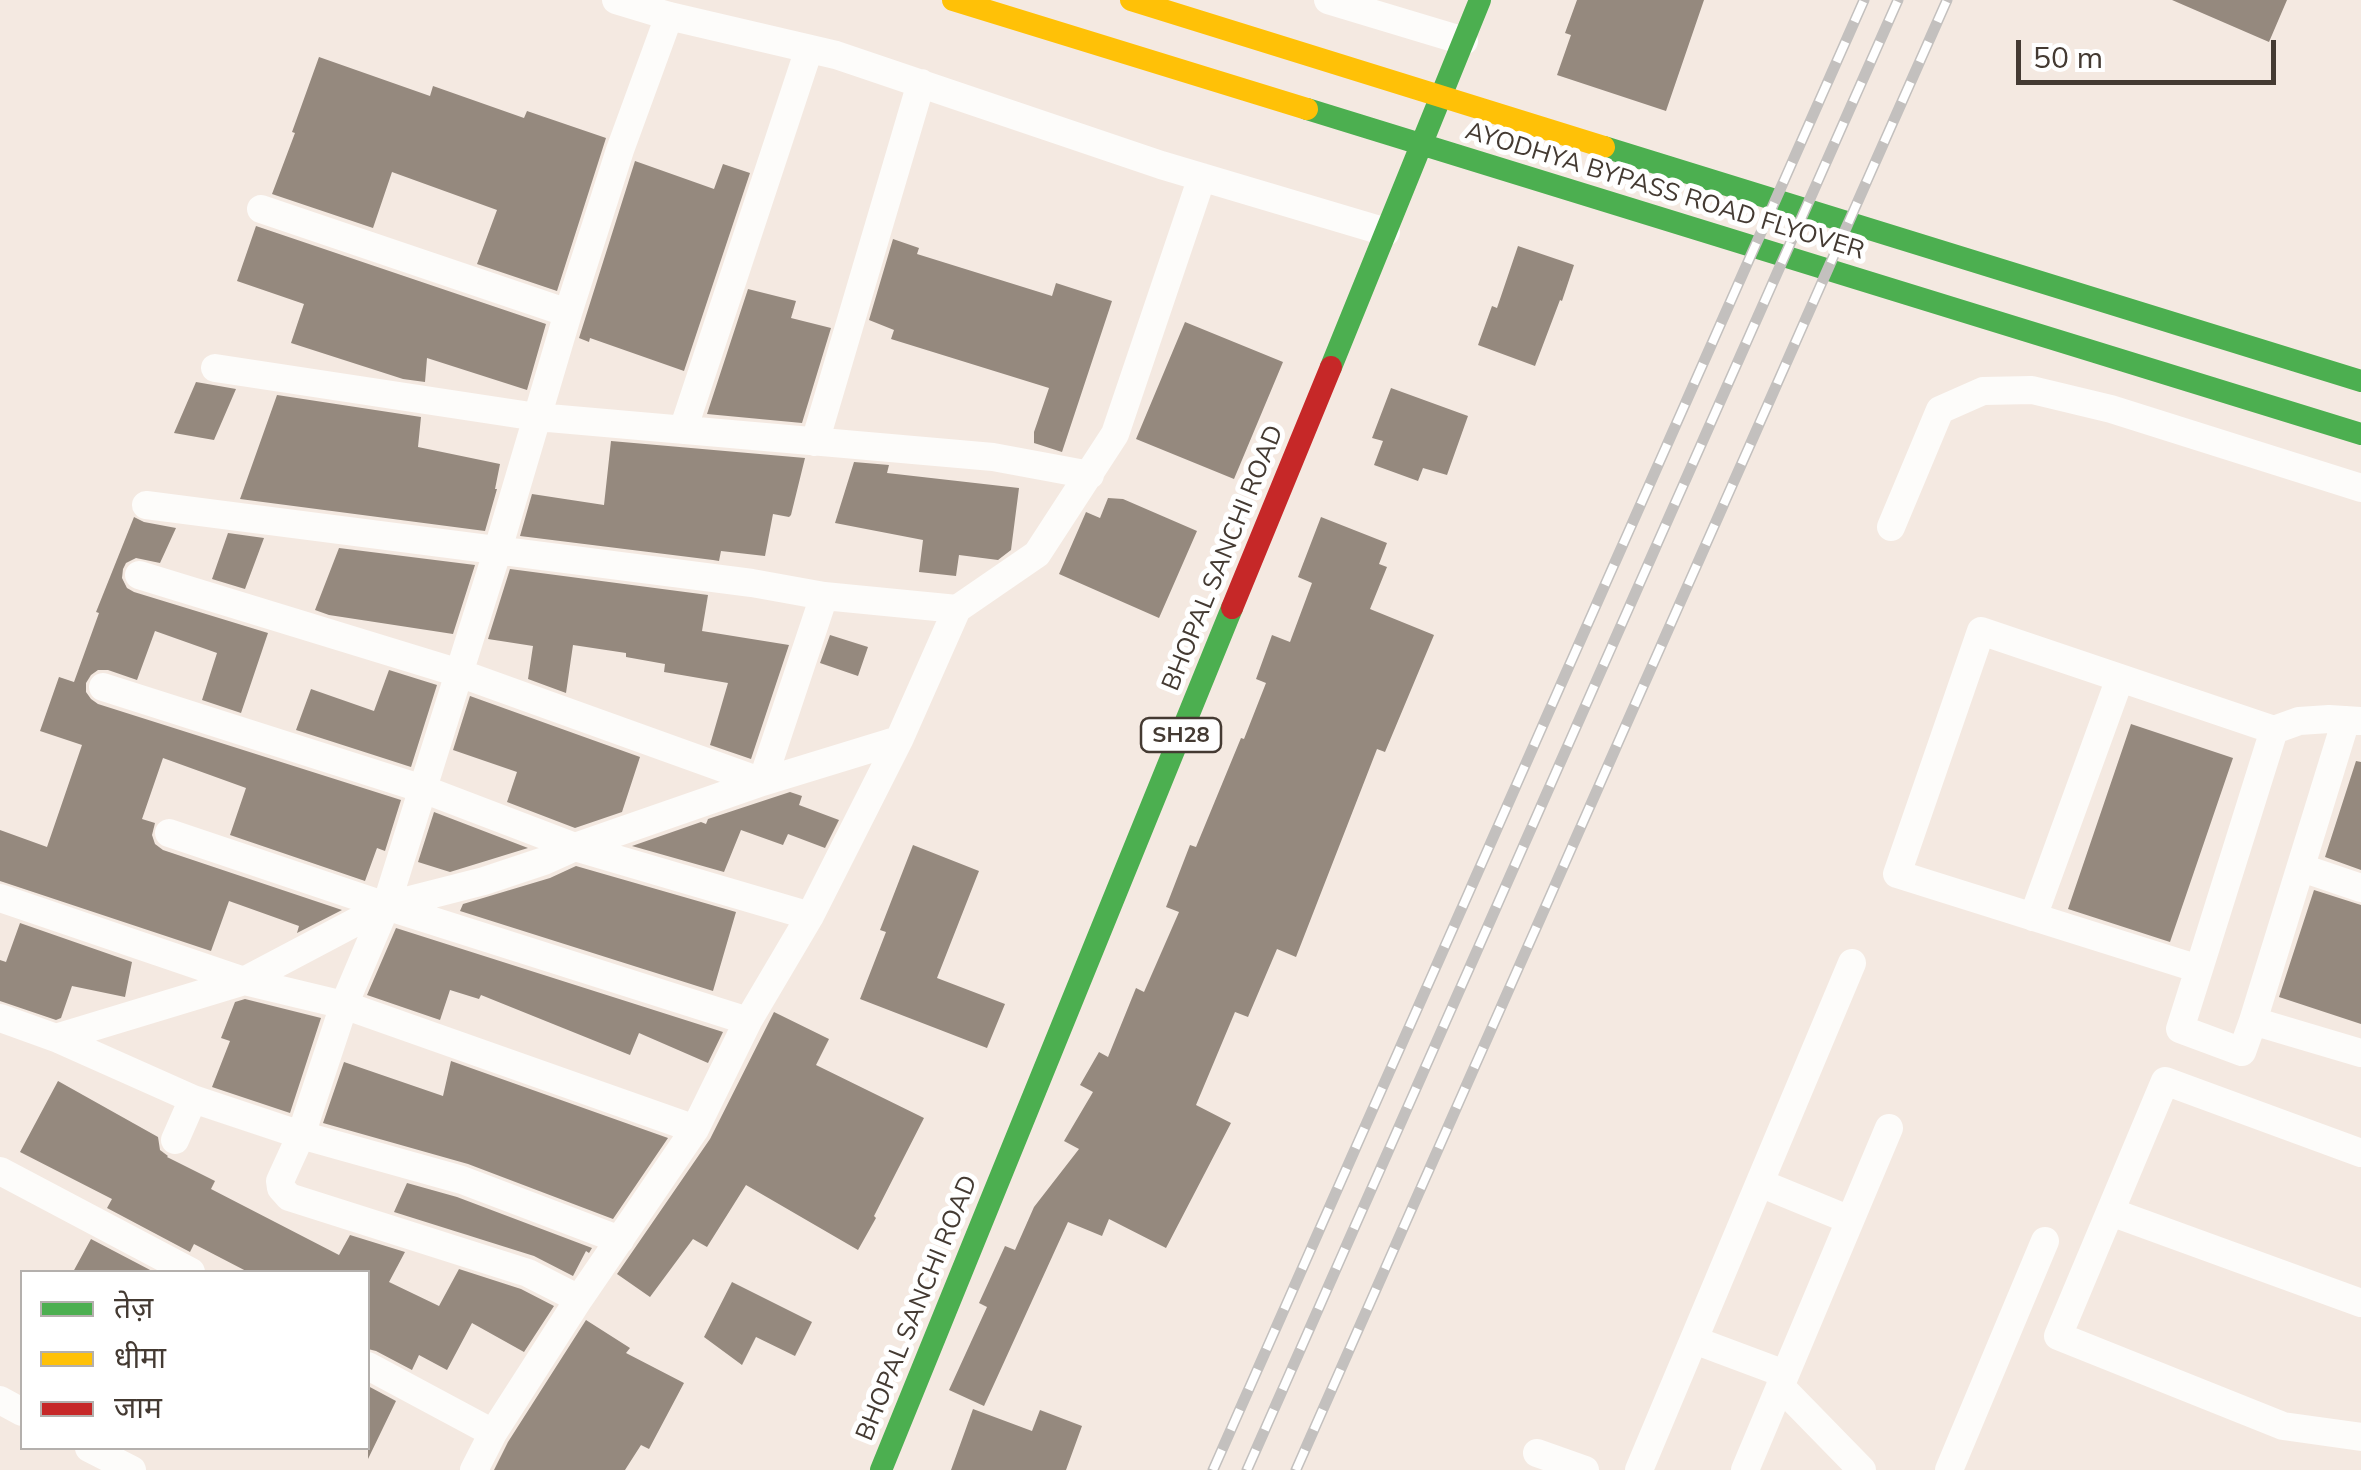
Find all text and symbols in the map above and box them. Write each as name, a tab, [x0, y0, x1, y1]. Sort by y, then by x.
scale bar	[2021, 20, 2281, 82]
text: 50 m	[2033, 38, 2103, 76]
street label: AYODHYA BYPASS ROAD FLYOVER	[1462, 116, 1868, 266]
street label: BHOPAL SANCHI ROAD	[1156, 421, 1290, 695]
road number: SH28	[1141, 718, 1221, 752]
street label: BHOPAL SANCHI ROAD	[850, 1171, 984, 1445]
legend	[20, 1270, 370, 1450]
text: तेज़	[114, 1288, 153, 1326]
text: धीमा	[114, 1338, 166, 1376]
text: जाम	[114, 1388, 162, 1426]

